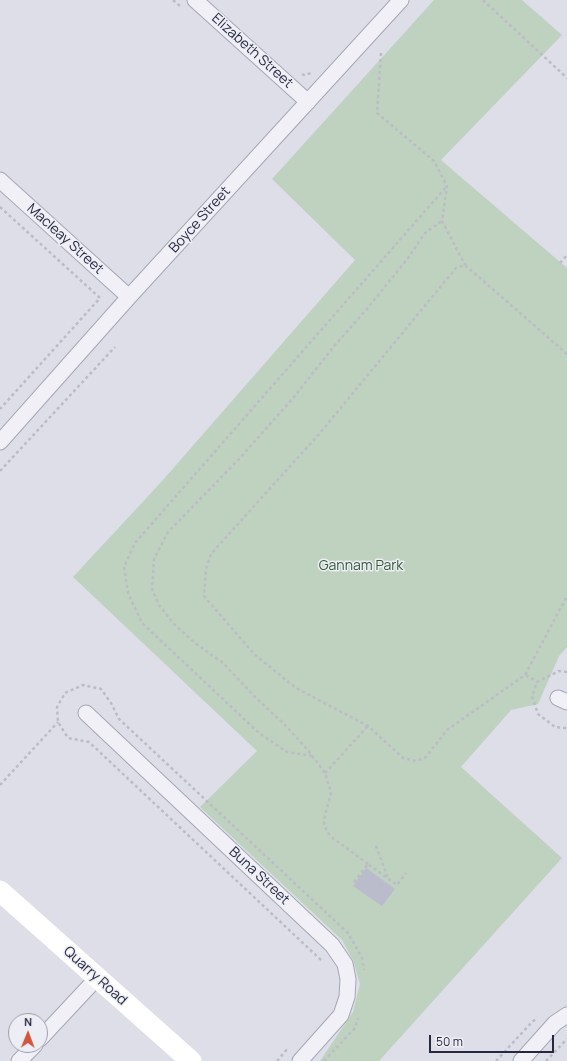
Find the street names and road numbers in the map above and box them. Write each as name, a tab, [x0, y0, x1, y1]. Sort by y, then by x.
street label: Elizabeth Street	[208, 10, 296, 92]
street label: Boyce Street	[166, 183, 234, 257]
street label: Macleay Street	[23, 200, 107, 278]
street label: Buna Street	[225, 844, 293, 908]
street label: Quarry Road	[60, 943, 130, 1009]

